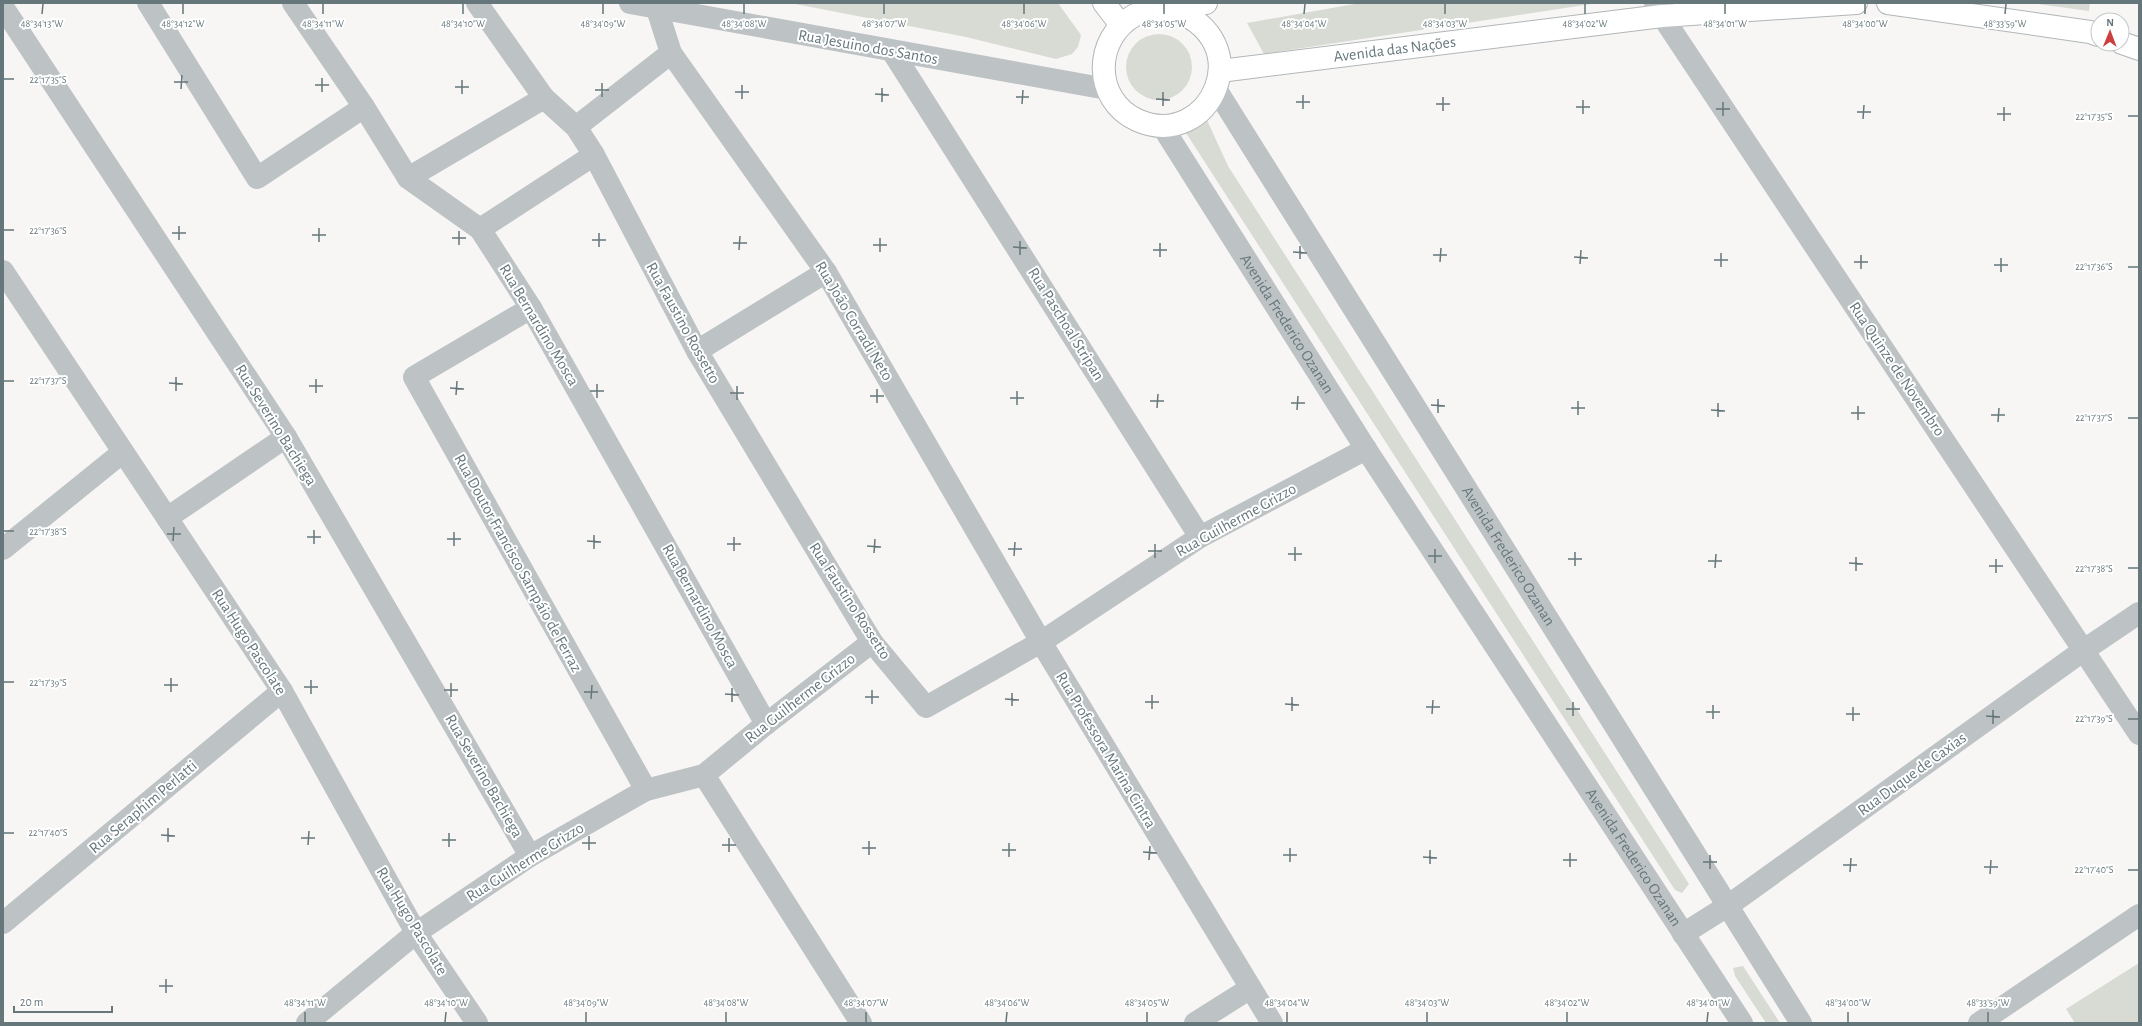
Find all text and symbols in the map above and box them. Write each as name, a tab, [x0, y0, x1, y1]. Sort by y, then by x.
north arrow	[2090, 12, 2130, 52]
text: N	[2106, 17, 2114, 28]
text: 48°34'13"W	[21, 19, 63, 29]
text: 48°34'12"W	[162, 19, 205, 29]
text: 48°34'11"W	[302, 19, 344, 29]
text: 48°34'10"W	[441, 19, 485, 29]
text: 48°34'09"W	[581, 19, 626, 29]
text: 48°34'08"W	[722, 19, 767, 29]
text: 48°34'07"W	[862, 19, 906, 29]
text: 48°34'06"W	[1002, 19, 1047, 29]
text: 48°34'05"W	[1142, 19, 1186, 29]
text: 48°34'04"W	[1281, 19, 1327, 29]
text: 48°34'03"W	[1423, 19, 1467, 29]
text: 48°34'02"W	[1563, 19, 1607, 29]
text: 48°34'01"W	[1703, 19, 1747, 29]
text: 48°34'00"W	[1842, 19, 1888, 29]
text: 48°33'59"W	[1983, 19, 2027, 29]
street label: Rua Jesuino dos Santos	[797, 27, 939, 67]
street label: Avenida das Nações	[1333, 34, 1457, 65]
text: 22°17'35"S	[29, 75, 67, 85]
text: 22°17'35"S	[2075, 112, 2113, 122]
text: 22°17'36"S	[29, 226, 67, 236]
street label: Avenida Frederico Ozanan	[1237, 251, 1337, 396]
street label: Rua João Corradi Neto	[812, 259, 896, 383]
street label: Rua Faustino Rossetto	[643, 260, 723, 386]
street label: Rua Bernardino Mosca	[496, 261, 582, 389]
text: 22°17'36"S	[2075, 262, 2113, 272]
street label: Rua Paschoal Stripan	[1025, 265, 1107, 383]
street label: Rua Quinze de Novembro	[1845, 299, 1948, 440]
street label: Rua Severino Bachiega	[232, 362, 320, 488]
text: 22°17'37"S	[29, 376, 67, 386]
text: 22°17'37"S	[2075, 413, 2113, 423]
street label: Rua Doutor Francisco Sampáio de Ferraz	[451, 451, 585, 675]
street label: Rua Guilherme Grizzo	[1173, 480, 1299, 560]
street label: Avenida Frederico Ozanan	[1459, 483, 1558, 629]
text: 22°17'38"S	[29, 527, 67, 537]
street label: Rua Faustino Rossetto	[806, 540, 894, 662]
street label: Rua Bernardino Mosca	[659, 541, 741, 671]
text: 22°17'38"S	[2075, 564, 2113, 574]
street label: Rua Hugo Pascolate	[209, 586, 289, 698]
street label: Rua Guilherme Grizzo	[742, 650, 858, 746]
street label: Rua Professora Marina Cintra	[1053, 669, 1159, 831]
text: 22°17'39"S	[29, 678, 67, 688]
street label: Rua Severino Bachiega	[442, 712, 526, 840]
text: 22°17'39"S	[2075, 714, 2113, 724]
street label: Rua Duque de Caxias	[1855, 729, 1969, 819]
street label: Rua Seraphim Perlatti	[86, 757, 200, 857]
street label: Avenida Frederico Ozanan	[1582, 785, 1684, 929]
street label: Rua Guilherme Grizzo	[464, 819, 587, 905]
text: 22°17'40"S	[29, 828, 68, 838]
street label: Rua Hugo Pascolate	[374, 864, 450, 978]
text: 22°17'40"S	[2075, 865, 2114, 875]
scale bar	[14, 988, 112, 1014]
text: 20 m	[20, 996, 43, 1008]
text: 48°34'11"W	[284, 998, 326, 1008]
text: 48°34'10"W	[424, 998, 468, 1008]
text: 48°34'09"W	[564, 998, 609, 1008]
text: 48°34'08"W	[704, 998, 749, 1008]
text: 48°34'07"W	[844, 998, 888, 1008]
text: 48°34'06"W	[985, 998, 1030, 1008]
text: 48°34'05"W	[1125, 998, 1169, 1008]
text: 48°34'04"W	[1264, 998, 1310, 1008]
text: 48°34'03"W	[1405, 998, 1449, 1008]
text: 48°34'02"W	[1545, 998, 1589, 1008]
text: 48°34'01"W	[1686, 998, 1730, 1008]
text: 48°34'00"W	[1825, 998, 1871, 1008]
text: 48°33'59"W	[1966, 998, 2010, 1008]

